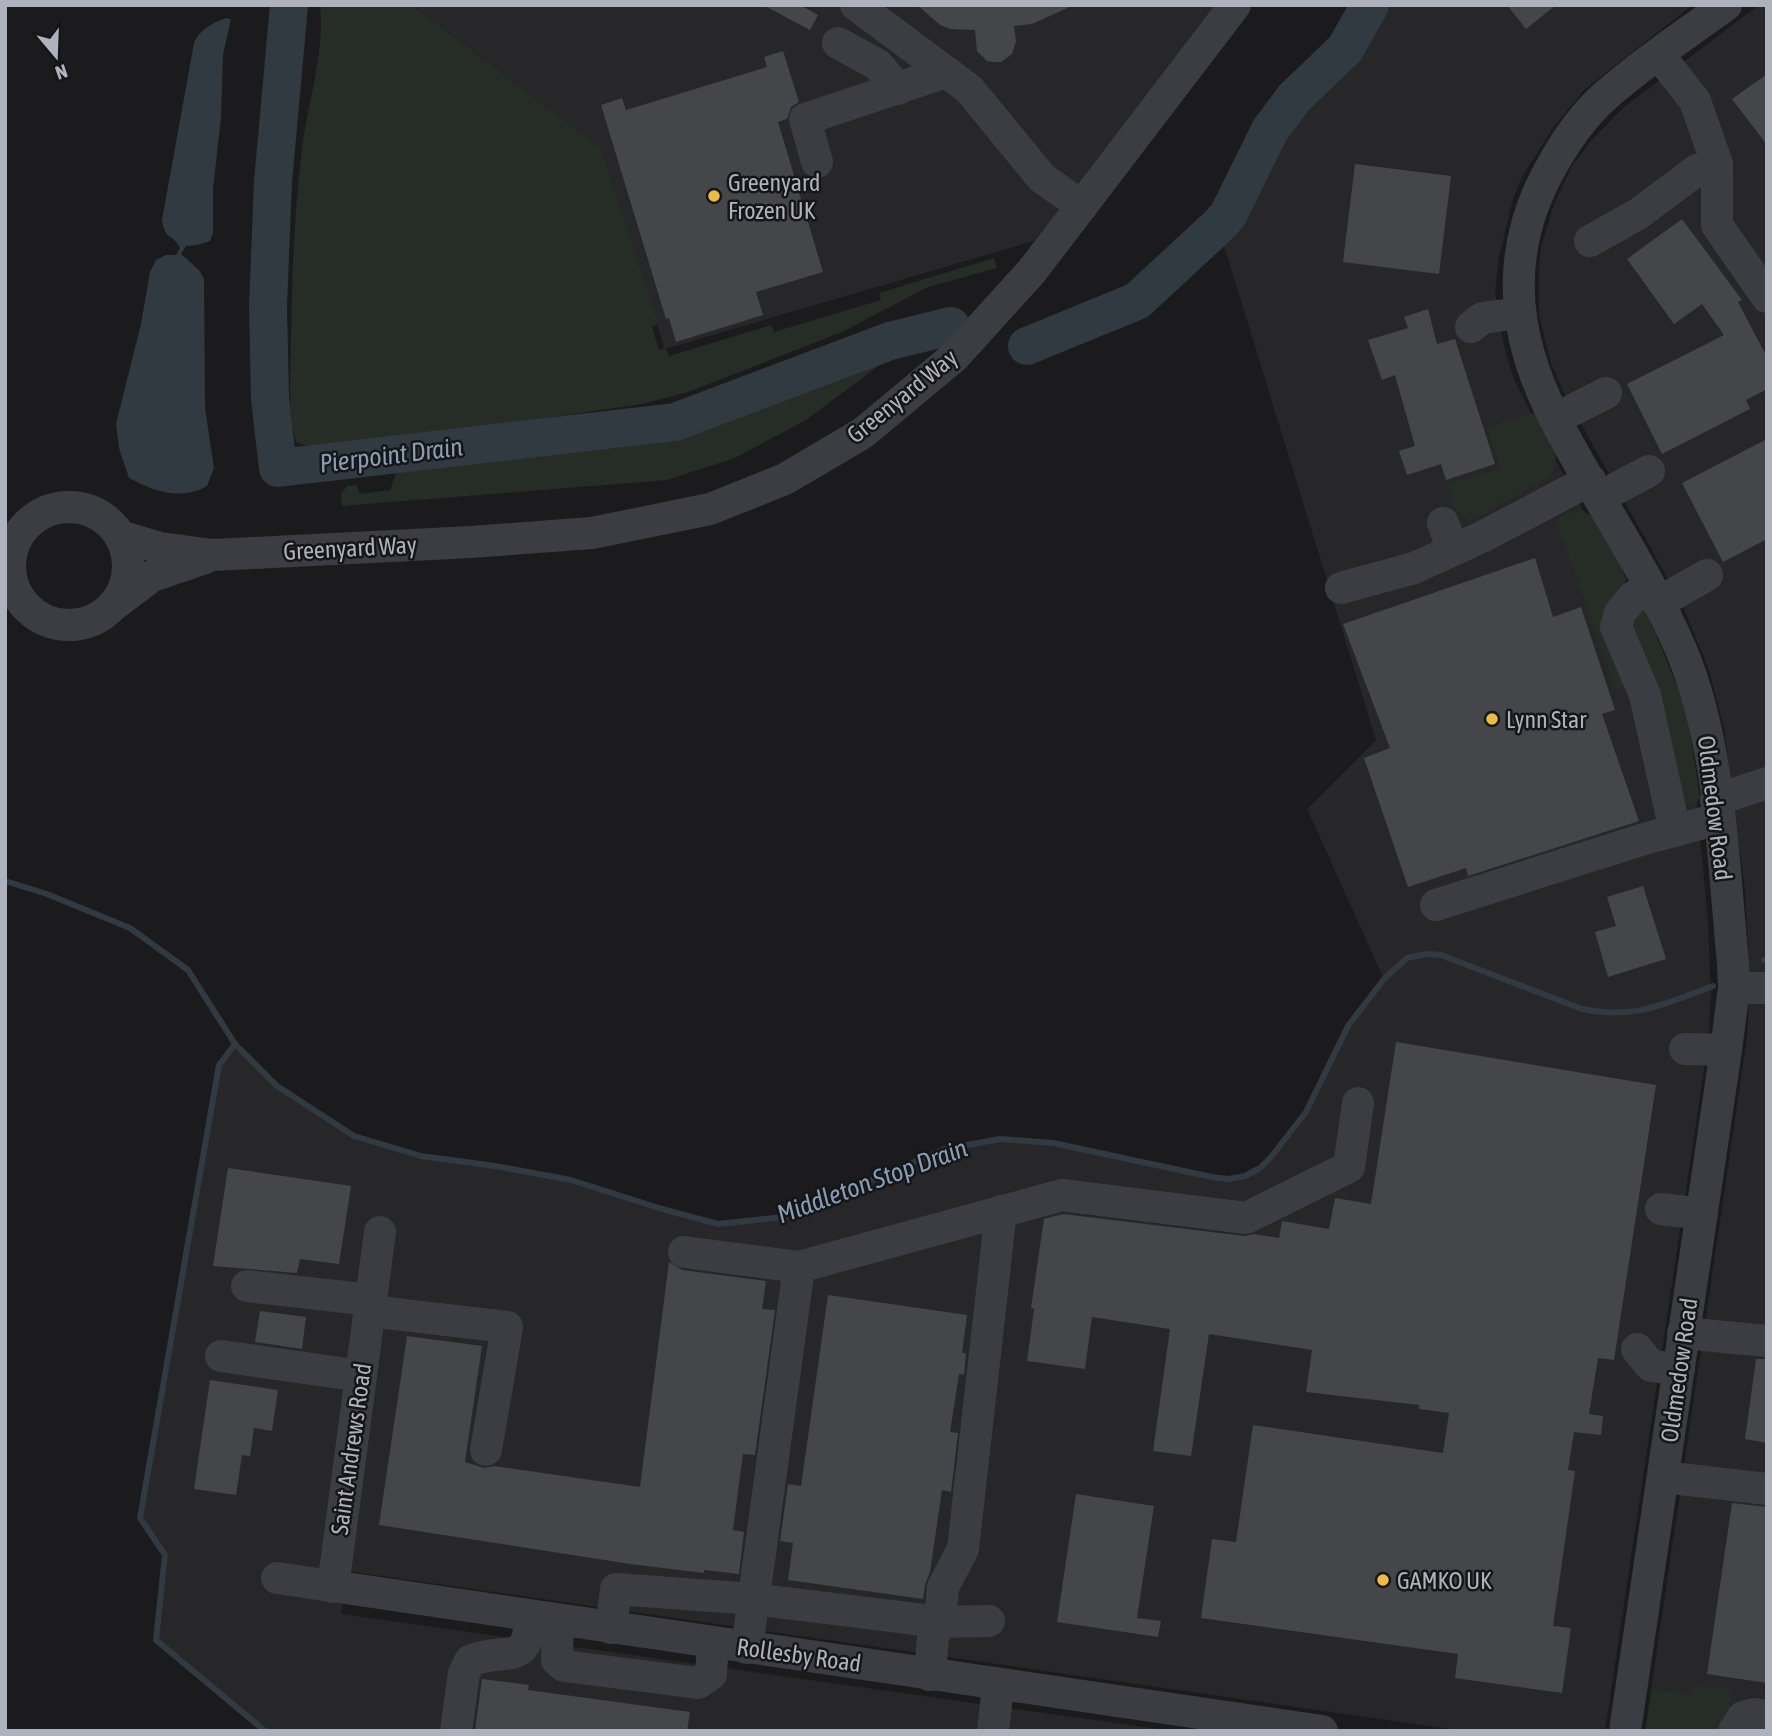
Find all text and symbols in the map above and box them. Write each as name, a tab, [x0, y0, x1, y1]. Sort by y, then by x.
north arrow	[21, 21, 91, 91]
text: N	[53, 60, 70, 84]
place label: Greenyard Frozen UK	[728, 169, 820, 224]
marker: Greenyard Frozen UK	[706, 188, 722, 204]
street label: Greenyard Way	[842, 343, 962, 448]
water label: Pierpoint Drain	[318, 431, 465, 479]
street label: Greenyard Way	[283, 531, 417, 565]
place label: Lynn Star	[1506, 706, 1587, 733]
marker: Lynn Star	[1484, 711, 1500, 727]
street label: Oldmedow Road	[1693, 734, 1737, 882]
water label: Middleton Stop Drain	[773, 1133, 972, 1229]
street label: Oldmedow Road	[1656, 1296, 1702, 1444]
street label: Saint Andrews Road	[326, 1361, 376, 1537]
place label: GAMKO UK	[1397, 1567, 1492, 1594]
marker: GAMKO UK	[1375, 1572, 1391, 1588]
street label: Rollesby Road	[735, 1633, 863, 1677]

